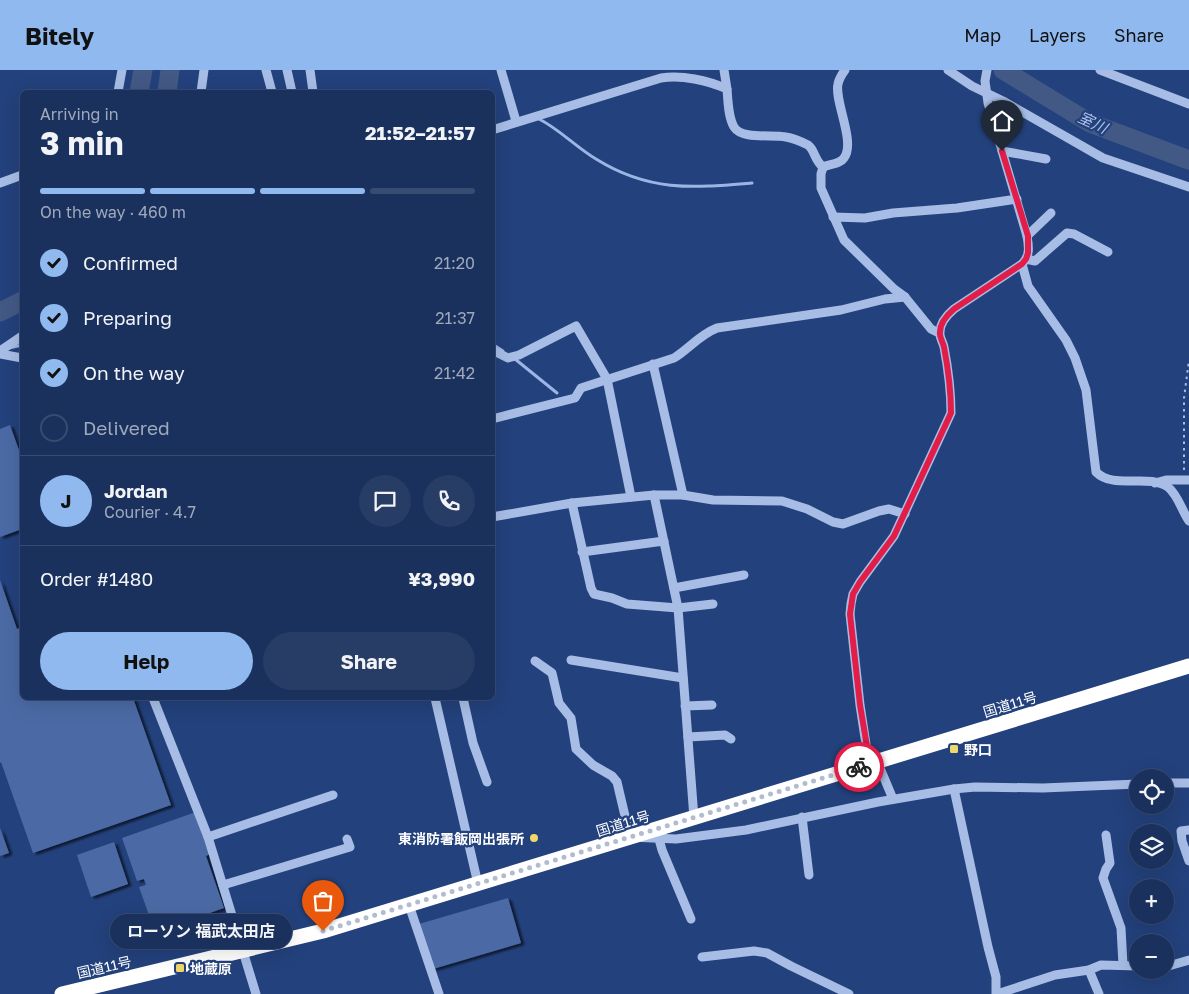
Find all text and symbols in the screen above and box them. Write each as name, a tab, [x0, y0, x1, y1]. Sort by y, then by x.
text: Bitely	[25, 21, 94, 50]
text: Map	[964, 24, 1001, 46]
text: Layers	[1029, 24, 1086, 46]
text: Share	[1114, 24, 1164, 46]
pin	[981, 100, 1023, 151]
text: Arriving in	[40, 104, 119, 124]
icon: home	[988, 107, 1016, 135]
water label: 室川	[1076, 108, 1112, 137]
text: 21:52–21:57	[365, 121, 475, 144]
text: 3 min	[40, 124, 124, 162]
text: On the way · 460 m	[40, 202, 186, 222]
icon: check	[40, 249, 68, 277]
text: Confirmed	[83, 251, 178, 274]
text: 21:20	[434, 253, 475, 273]
icon: check	[40, 304, 68, 332]
text: Preparing	[83, 306, 172, 329]
text: 21:37	[435, 308, 475, 328]
icon: check	[40, 359, 68, 387]
text: On the way	[83, 361, 185, 384]
text: 21:42	[434, 363, 475, 383]
text: Delivered	[83, 416, 170, 439]
button: chat	[359, 475, 411, 527]
button: phone	[423, 475, 475, 527]
text: Jordan	[104, 479, 168, 502]
text: J	[61, 489, 71, 512]
text: Courier · 4.7	[104, 502, 196, 522]
text: Order #1480	[40, 567, 153, 590]
text: ¥3,990	[408, 567, 475, 590]
button: Help	[40, 632, 253, 690]
button: Share	[263, 632, 475, 690]
street label: 国道11号	[981, 688, 1039, 720]
place label: 野口	[964, 741, 992, 758]
courier	[834, 742, 884, 792]
marker: 野口	[948, 743, 960, 755]
icon: bike	[845, 753, 873, 781]
map controls	[1129, 769, 1174, 979]
button: locate	[1129, 769, 1174, 814]
street label: 国道11号	[594, 807, 652, 839]
button: layers	[1129, 824, 1174, 869]
place label: 東消防署飯岡出張所	[398, 830, 524, 847]
marker: 東消防署飯岡出張所	[528, 832, 540, 844]
button: +	[1129, 879, 1174, 924]
pin	[302, 880, 344, 931]
icon: bag	[309, 887, 337, 915]
callout: ローソン 福武太田店	[110, 914, 293, 948]
text: ローソン 福武太田店	[127, 921, 275, 941]
button: −	[1129, 934, 1174, 979]
street label: 国道11号	[75, 952, 133, 982]
place label: 地蔵原	[190, 960, 232, 977]
marker: 地蔵原	[174, 962, 186, 974]

